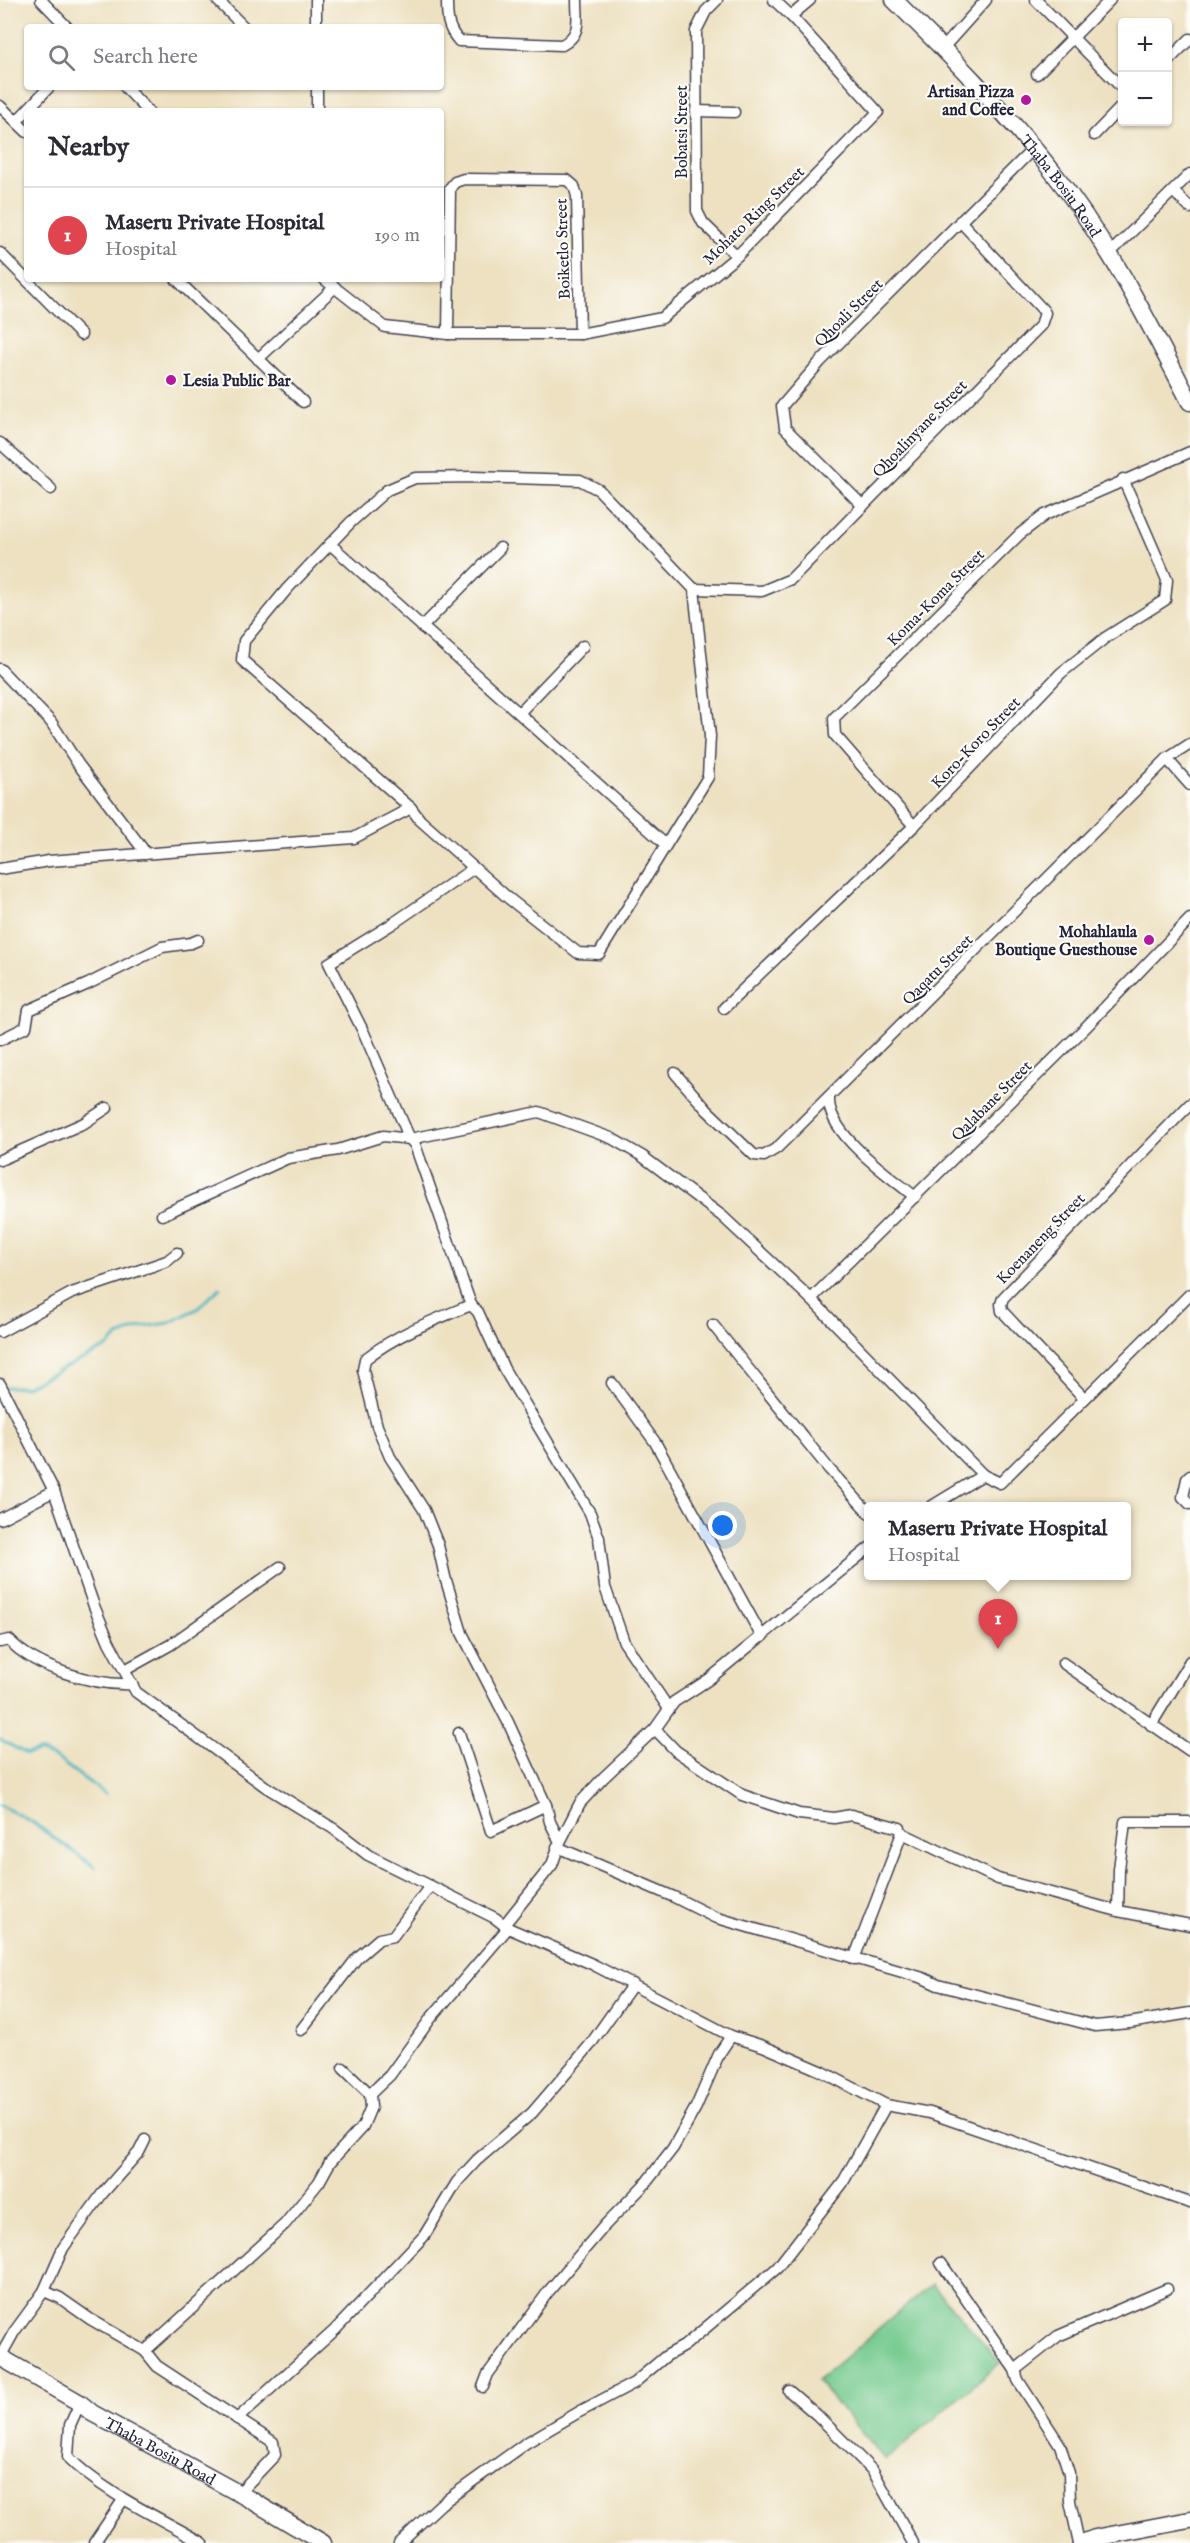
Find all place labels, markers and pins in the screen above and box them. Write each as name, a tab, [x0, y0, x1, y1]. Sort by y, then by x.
place label: Artisan Pizza and Coffee	[927, 83, 1015, 121]
marker: Artisan Pizza and Coffee	[1019, 93, 1033, 107]
place label: Lesia Public Bar	[183, 372, 291, 392]
marker: Lesia Public Bar	[164, 373, 178, 387]
place label: Mohahlaula Boutique Guesthouse	[995, 923, 1138, 961]
marker: Mohahlaula Boutique Guesthouse	[1142, 933, 1156, 947]
pin: 1	[978, 1600, 1018, 1649]

